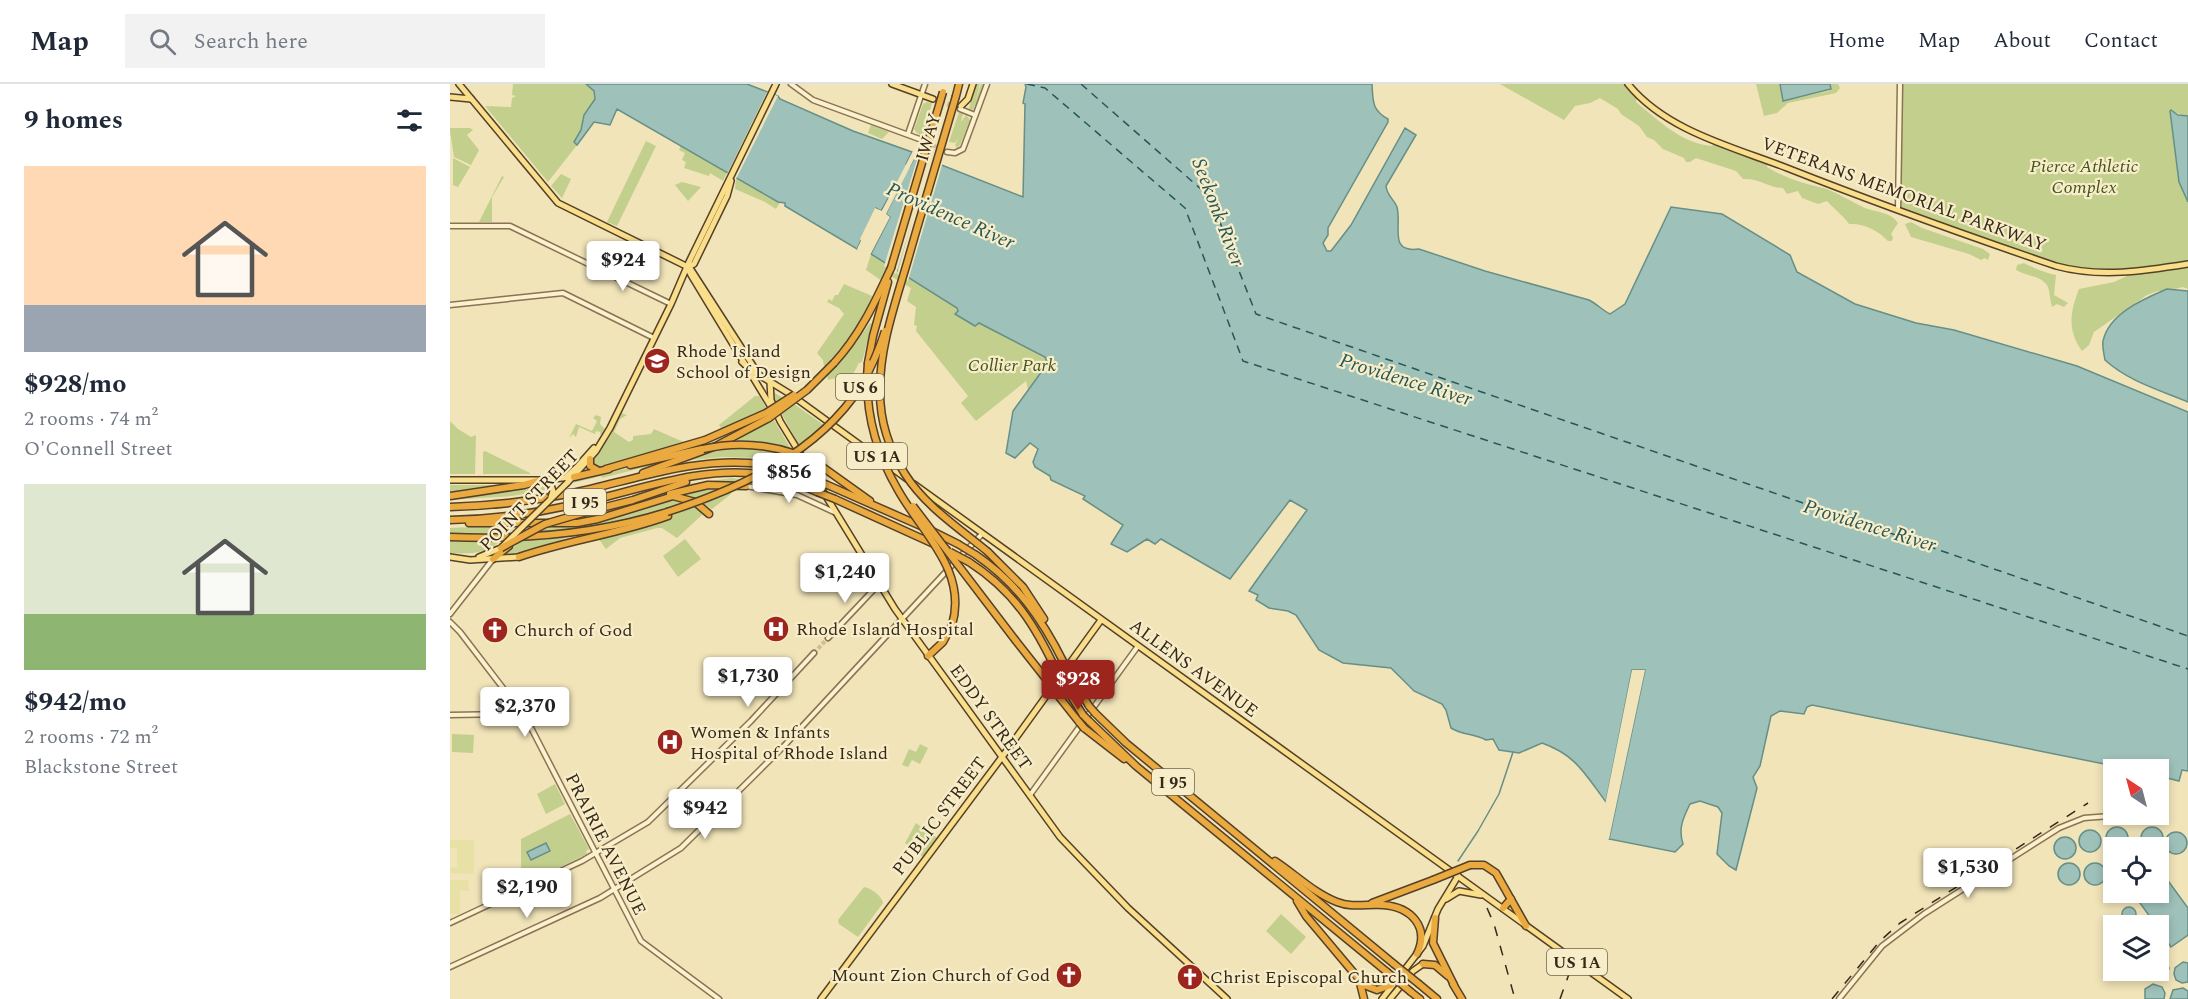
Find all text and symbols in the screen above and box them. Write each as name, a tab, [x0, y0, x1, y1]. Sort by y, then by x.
search box	[125, 14, 545, 68]
text: Map	[30, 20, 89, 63]
icon: search	[146, 25, 179, 58]
text: Search here	[194, 25, 308, 58]
text: Home	[1828, 25, 1885, 57]
text: Map	[1918, 25, 1960, 57]
text: About	[1993, 25, 2051, 57]
text: Contact	[2084, 25, 2158, 57]
text: 9 homes	[24, 100, 123, 140]
icon: filters	[393, 104, 426, 137]
street label: IWAY	[909, 110, 948, 164]
street label: VETERANS MEMORIAL PARKWAY	[1757, 130, 2050, 259]
park label: Pierce Athletic Complex	[2030, 153, 2139, 201]
water label: Seekonk River	[1184, 154, 1253, 272]
water label: Providence River	[882, 174, 1021, 258]
icon: home	[171, 205, 279, 313]
pin: $924	[587, 241, 659, 292]
text: $924	[601, 245, 645, 275]
place label: Rhode Island School of Design	[676, 338, 811, 386]
school or university icon: Rhode Island School of Design	[642, 346, 672, 376]
water label: Providence River	[1336, 346, 1477, 415]
park label: Collier Park	[968, 352, 1057, 379]
text: $928/mo	[24, 364, 127, 404]
road number: US 6	[836, 374, 884, 400]
text: 2 rooms · 74 m²	[24, 404, 158, 434]
text: O'Connell Street	[24, 434, 173, 464]
street label: POINT STREET	[473, 443, 585, 558]
road number: US 1A	[847, 443, 907, 469]
pin: $856	[753, 453, 825, 504]
text: $856	[767, 457, 811, 487]
road number: I 95	[564, 489, 606, 515]
water label: Providence River	[1800, 492, 1941, 561]
icon: home	[171, 523, 279, 631]
pin: $1,240	[796, 553, 894, 604]
text: $1,240	[814, 557, 876, 587]
street label: ALLENS AVENUE	[1124, 612, 1264, 724]
hospital icon: Rhode Island Hospital	[761, 614, 791, 644]
church icon: Church of God	[480, 615, 510, 645]
place label: Rhode Island Hospital	[796, 616, 974, 643]
place label: Church of God	[514, 617, 632, 644]
pin: $1,730	[699, 657, 797, 708]
street label: EDDY STREET	[943, 659, 1038, 776]
pin: $928	[1042, 660, 1114, 711]
text: $1,730	[717, 661, 779, 691]
text: $928	[1056, 664, 1100, 694]
text: $942/mo	[24, 682, 127, 722]
pin: $2,370	[476, 687, 574, 738]
text: $2,370	[494, 691, 556, 721]
place label: Women & Infants Hospital of Rhode Island	[690, 719, 888, 767]
text: 2 rooms · 72 m²	[24, 722, 158, 752]
hospital icon: Women & Infants Hospital of Rhode Island	[655, 727, 685, 757]
street label: PUBLIC STREET	[886, 751, 993, 881]
text: Blackstone Street	[24, 752, 178, 782]
north arrow	[2103, 759, 2169, 825]
map controls	[2103, 759, 2169, 981]
street label: PRAIRIE AVENUE	[558, 768, 653, 920]
road number: I 95	[1152, 769, 1194, 795]
pin: $942	[669, 789, 741, 840]
text: $942	[683, 793, 727, 823]
button: locate	[2103, 837, 2169, 903]
pin: $1,530	[1919, 848, 2017, 899]
text: $1,530	[1937, 852, 1999, 882]
pin: $2,190	[478, 868, 576, 919]
text: $2,190	[496, 872, 558, 902]
button: layers	[2103, 915, 2169, 981]
road number: US 1A	[1547, 949, 1607, 975]
church icon: Mount Zion Church of God	[1054, 960, 1084, 990]
place label: Mount Zion Church of God	[831, 962, 1050, 989]
church icon: Christ Episcopal Church	[1175, 962, 1205, 992]
place label: Christ Episcopal Church	[1210, 964, 1407, 991]

